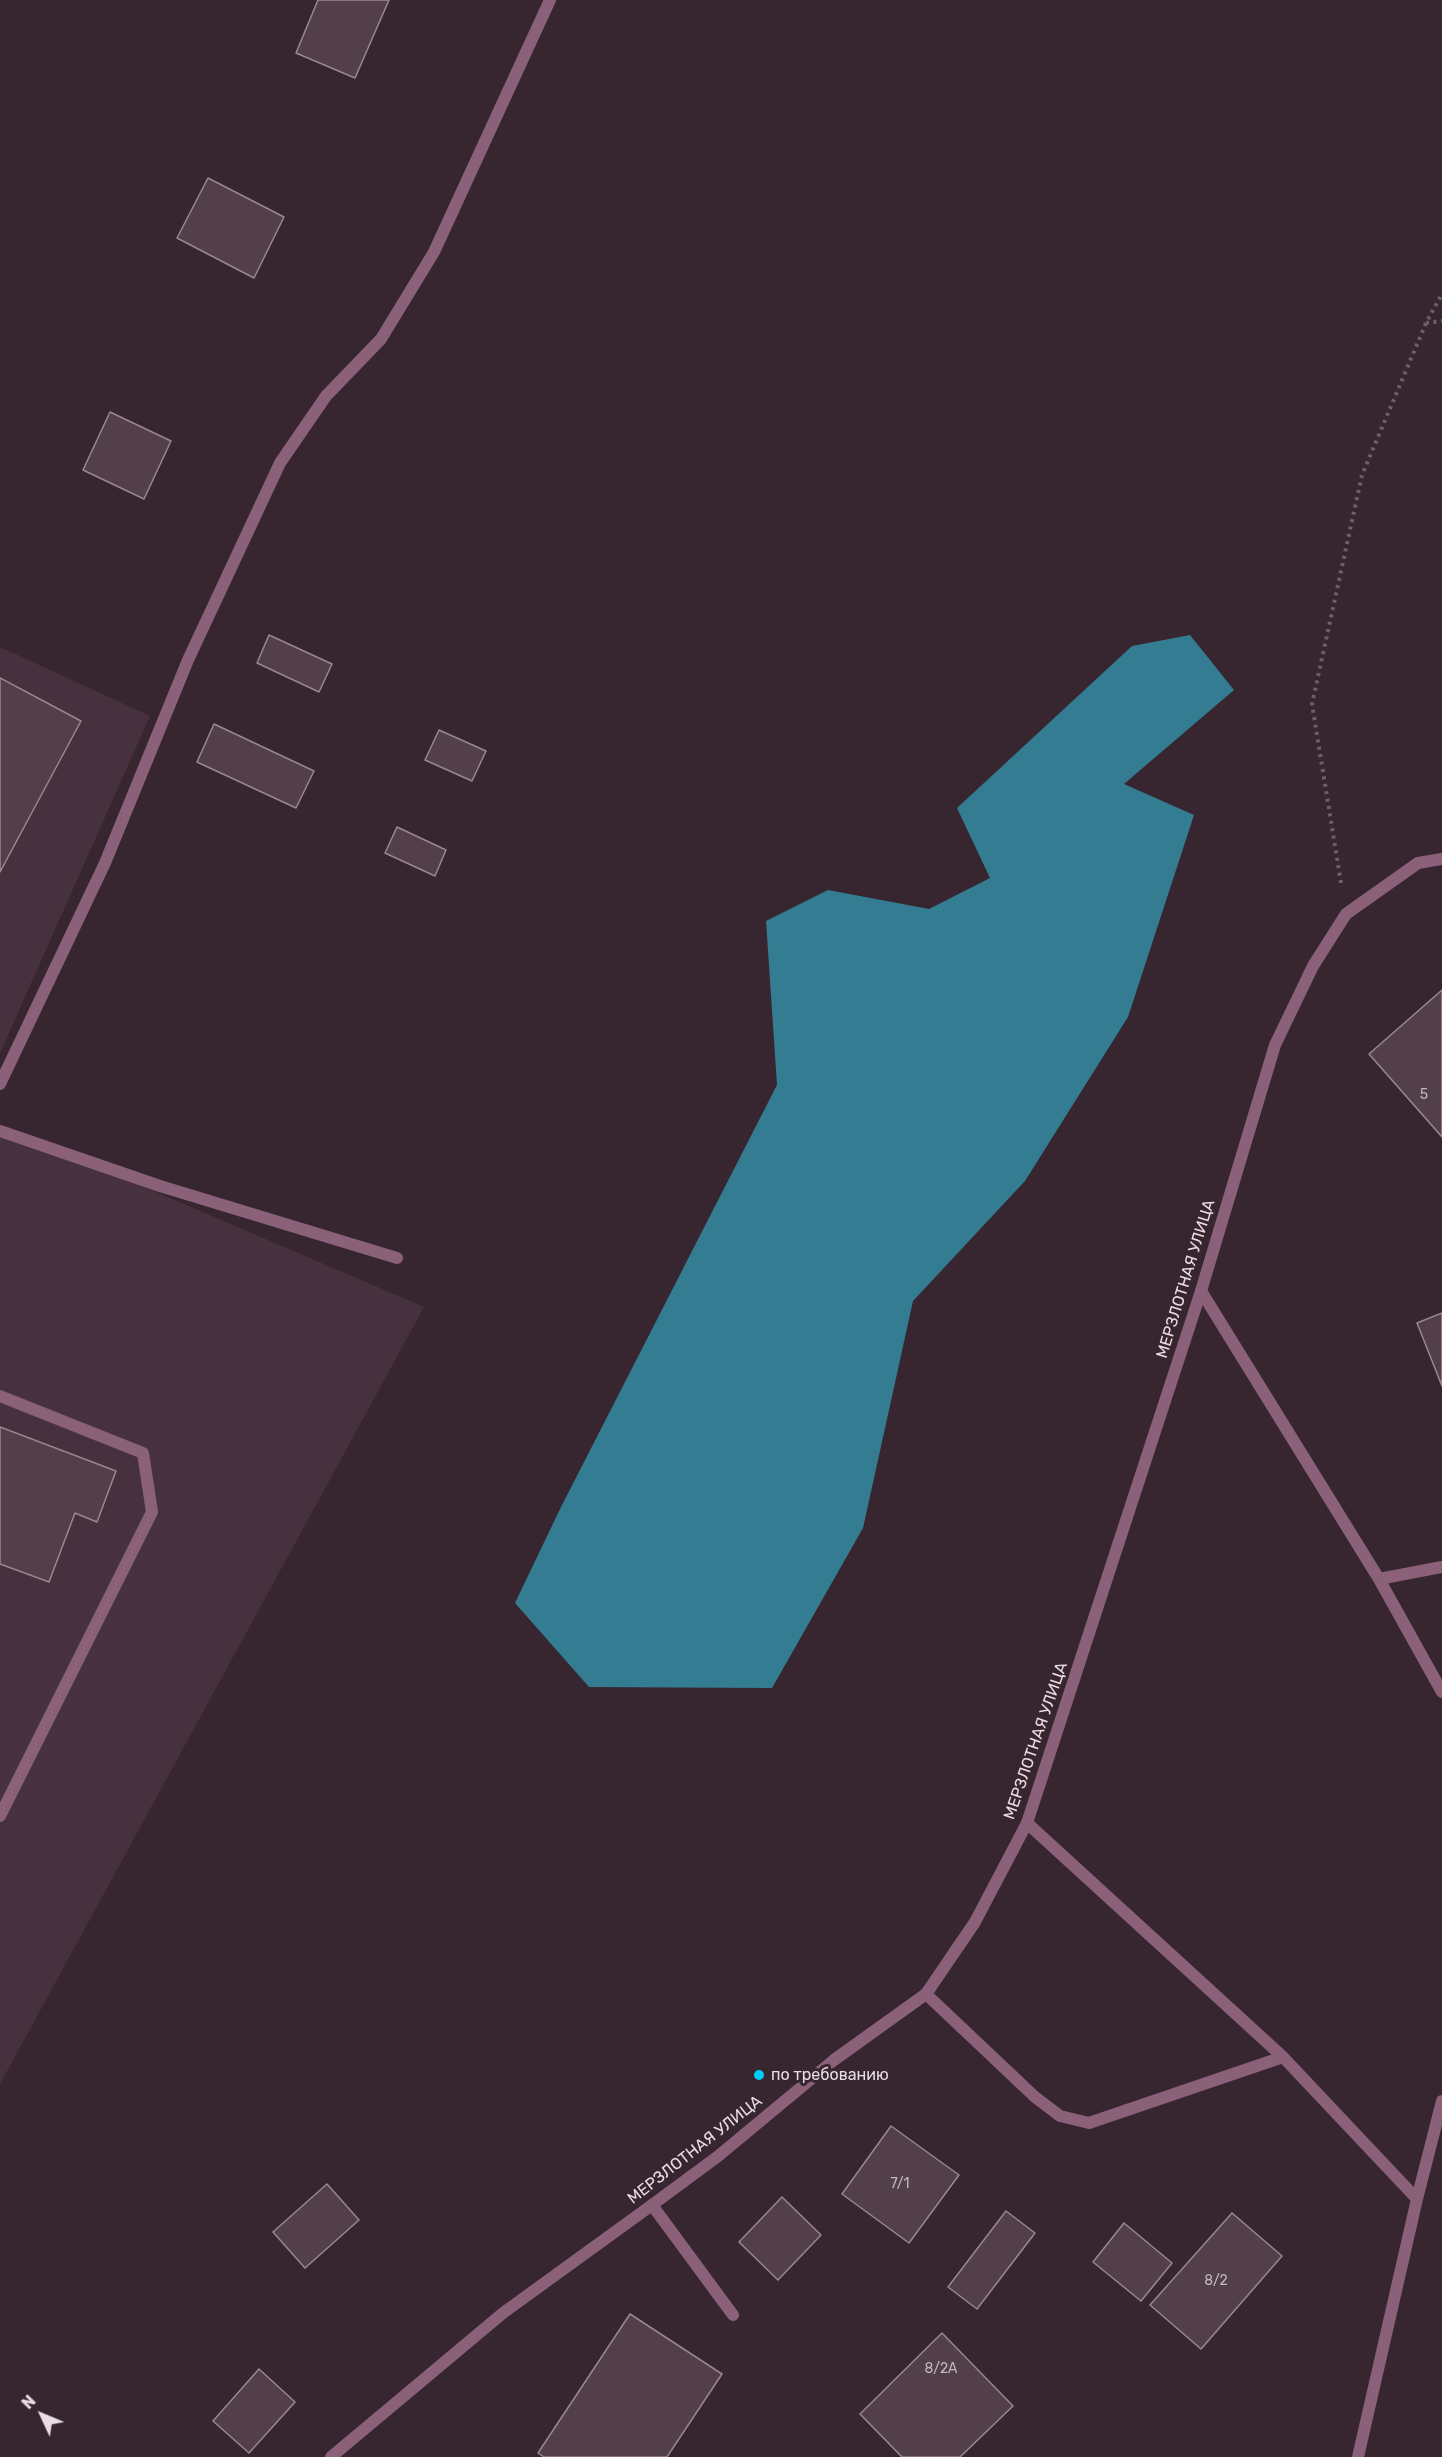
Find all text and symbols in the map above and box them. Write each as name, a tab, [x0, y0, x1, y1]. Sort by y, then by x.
house number: 5	[1420, 1087, 1428, 1103]
street label: МЕРЗЛОТНАЯ УЛИЦА	[1153, 1197, 1219, 1361]
street label: МЕРЗЛОТНАЯ УЛИЦА	[1000, 1660, 1072, 1822]
place label: по требованию	[771, 2065, 889, 2085]
marker: по требованию	[752, 2068, 766, 2082]
street label: МЕРЗЛОТНАЯ УЛИЦА	[624, 2092, 766, 2208]
house number: 7/1	[891, 2176, 909, 2192]
house number: 8/2	[1204, 2273, 1228, 2289]
house number: 8/2А	[925, 2361, 957, 2377]
north arrow	[12, 2385, 72, 2445]
text: N	[18, 2391, 40, 2413]

